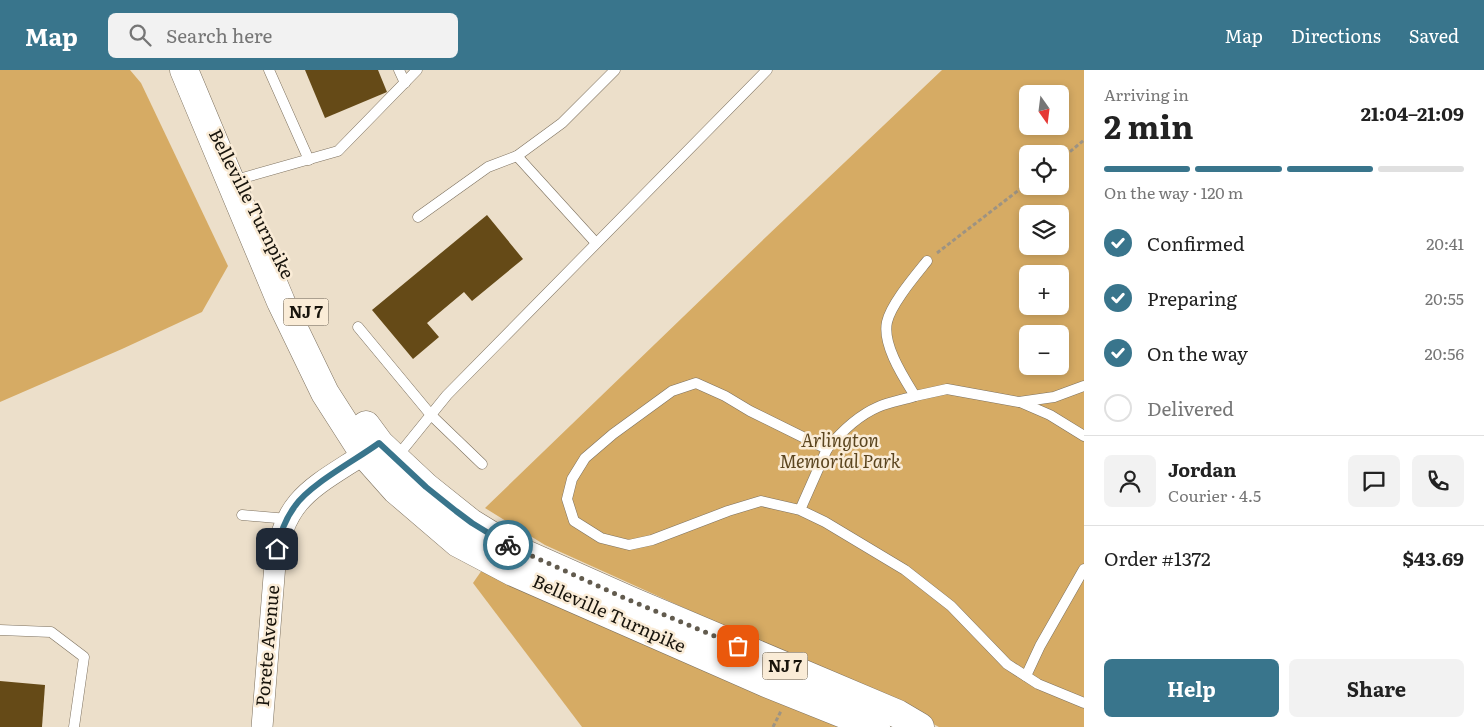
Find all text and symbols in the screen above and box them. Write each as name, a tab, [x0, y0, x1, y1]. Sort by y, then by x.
search box	[108, 13, 458, 58]
text: Map	[25, 18, 78, 53]
icon: search	[126, 21, 154, 49]
text: Search here	[166, 21, 272, 49]
text: Map	[1225, 22, 1263, 49]
text: Directions	[1291, 22, 1381, 49]
text: Saved	[1409, 22, 1459, 49]
text: Arriving in	[1104, 82, 1189, 106]
north arrow	[1019, 85, 1069, 135]
map controls	[1019, 85, 1069, 375]
text: 21:04–21:09	[1361, 99, 1464, 127]
text: 2 min	[1104, 101, 1193, 149]
street label: Belleville Turnpike	[203, 124, 302, 283]
button: locate	[1019, 145, 1069, 195]
text: On the way · 120 m	[1104, 180, 1243, 204]
button: layers	[1019, 205, 1069, 255]
icon: check	[1104, 229, 1132, 257]
text: Confirmed	[1147, 229, 1245, 257]
text: 20:41	[1426, 231, 1464, 255]
button: +	[1019, 265, 1069, 315]
icon: check	[1104, 284, 1132, 312]
text: Preparing	[1147, 284, 1237, 312]
text: 20:55	[1425, 286, 1464, 310]
road number: NJ 7	[284, 298, 328, 326]
button: −	[1019, 325, 1069, 375]
icon: check	[1104, 339, 1132, 367]
text: On the way	[1147, 339, 1248, 367]
text: 20:56	[1425, 341, 1464, 365]
text: Delivered	[1147, 394, 1234, 422]
park label: Arlington Memorial Park	[779, 426, 901, 474]
button: person	[1104, 455, 1156, 507]
text: Jordan	[1168, 455, 1237, 483]
button: chat	[1348, 455, 1400, 507]
button: phone	[1412, 455, 1464, 507]
text: Courier · 4.5	[1168, 483, 1261, 507]
courier	[483, 520, 533, 570]
pin	[256, 528, 298, 570]
icon: bike	[494, 531, 522, 559]
icon: home	[263, 535, 291, 563]
text: Order #1372	[1104, 544, 1211, 572]
text: $43.69	[1402, 544, 1464, 572]
street label: Belleville Turnpike	[529, 567, 691, 659]
street label: Porete Avenue	[248, 584, 285, 708]
pin	[717, 625, 759, 667]
icon: bag	[724, 632, 752, 660]
road number: NJ 7	[762, 652, 808, 680]
button: Help	[1104, 659, 1279, 717]
button: Share	[1289, 659, 1464, 717]

